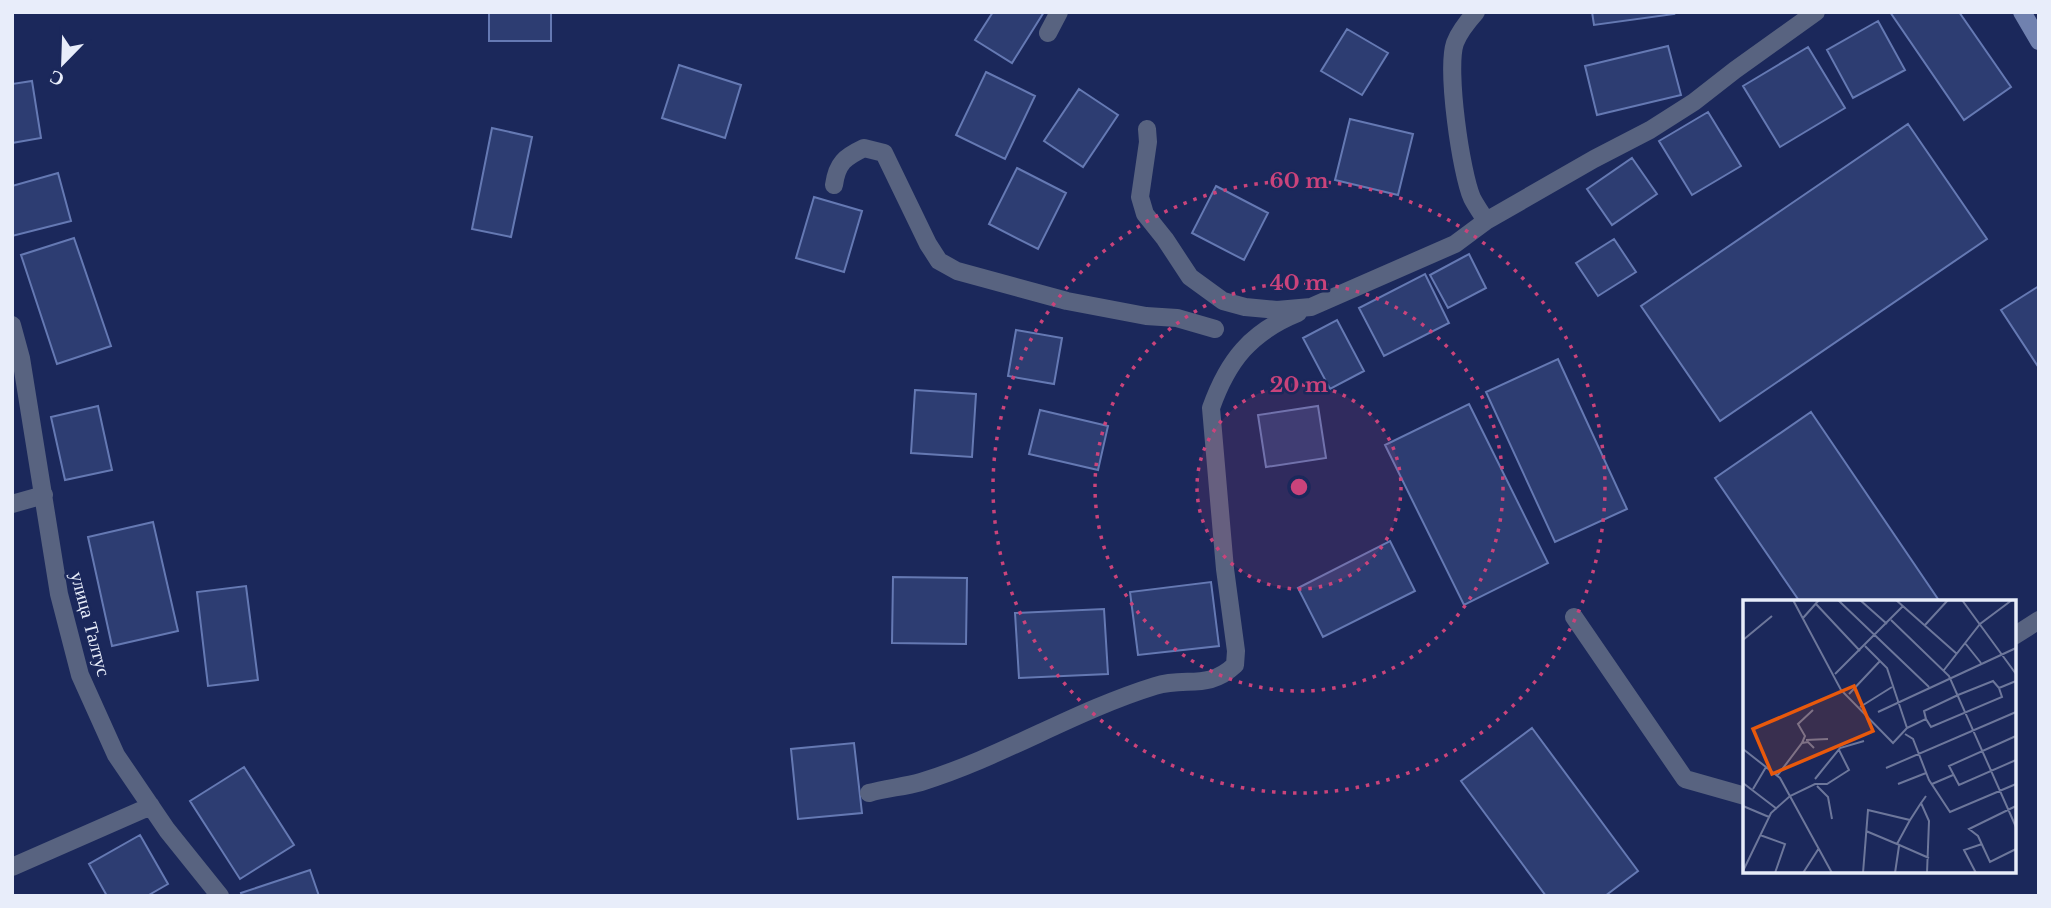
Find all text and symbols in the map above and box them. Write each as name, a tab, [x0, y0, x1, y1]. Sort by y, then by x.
north arrow	[28, 28, 98, 98]
text: С	[46, 65, 67, 91]
text: 60 m	[1270, 168, 1328, 194]
text: 40 m	[1270, 270, 1328, 296]
text: 20 m	[1270, 372, 1328, 398]
centre of rings	[1287, 475, 1311, 499]
street label: улица Талтус	[65, 569, 116, 679]
inset map	[1743, 600, 2016, 873]

